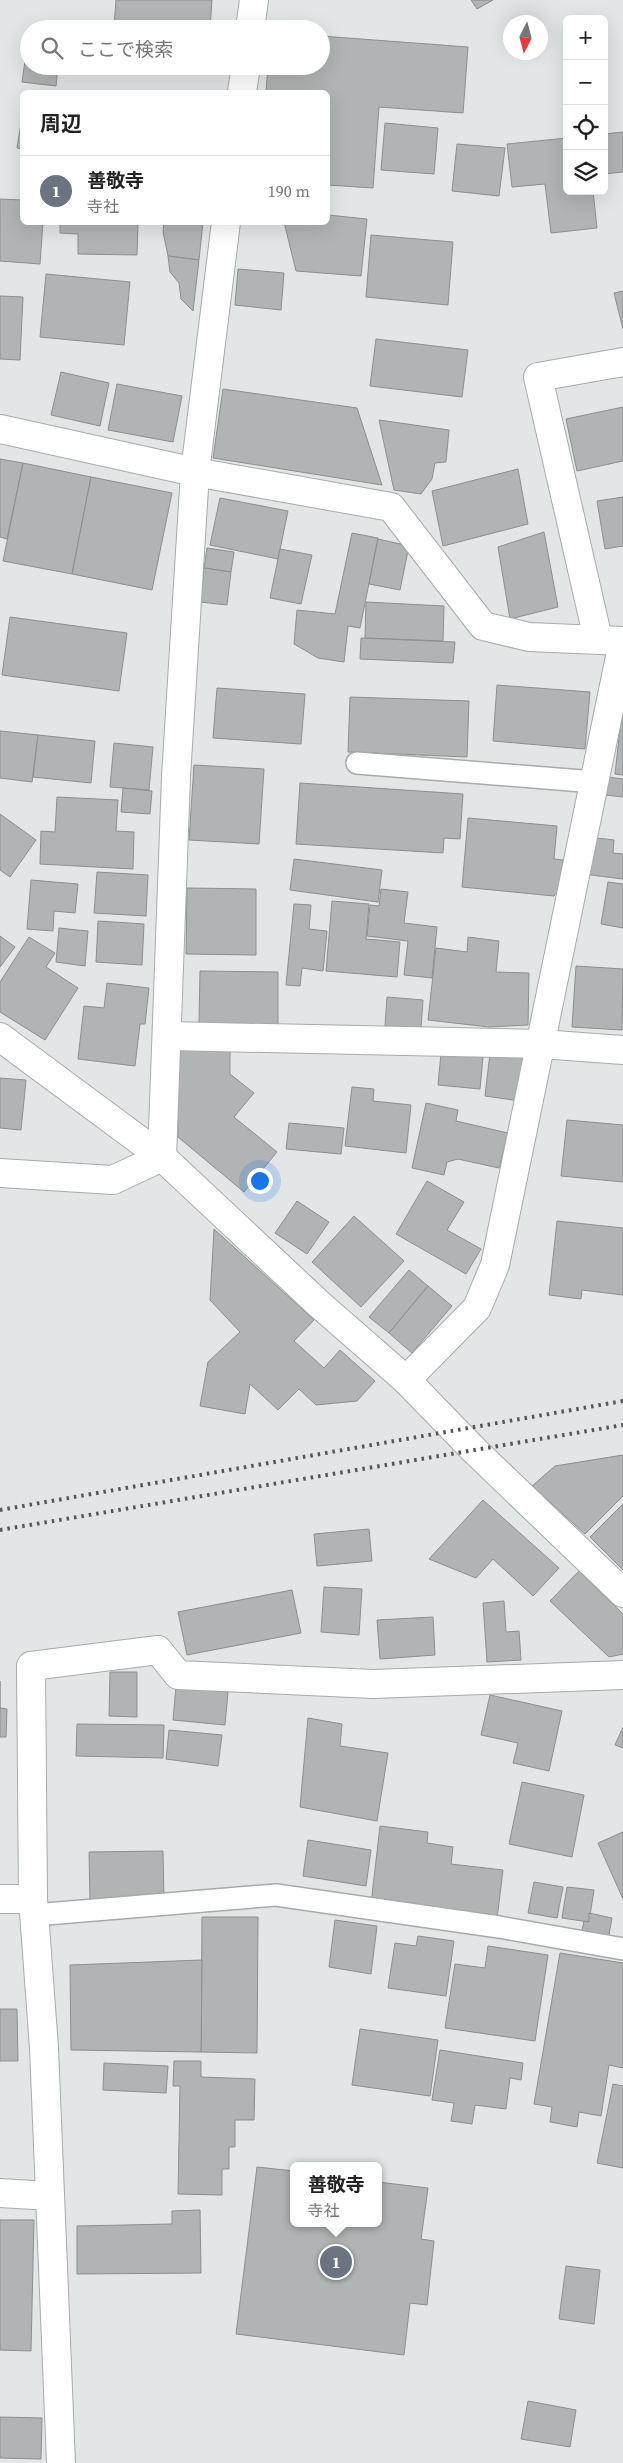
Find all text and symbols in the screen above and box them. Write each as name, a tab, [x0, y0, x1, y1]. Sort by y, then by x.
north arrow	[503, 15, 548, 60]
map controls	[563, 15, 608, 195]
button: +	[563, 15, 608, 60]
search box	[20, 20, 330, 75]
icon: search	[38, 34, 66, 62]
text: ここで検索	[78, 36, 173, 62]
button: −	[563, 60, 608, 105]
button: locate	[563, 105, 608, 150]
text: 周辺	[40, 109, 82, 138]
button: layers	[563, 150, 608, 195]
text: 善敬寺	[87, 167, 144, 193]
text: 1	[52, 180, 60, 202]
text: 190 m	[268, 180, 310, 202]
text: 寺社	[87, 195, 119, 217]
your location	[247, 1168, 273, 1194]
popup	[290, 2162, 382, 2227]
text: 善敬寺	[307, 2171, 365, 2197]
text: 寺社	[307, 2199, 340, 2221]
pin: 1	[320, 2243, 352, 2281]

